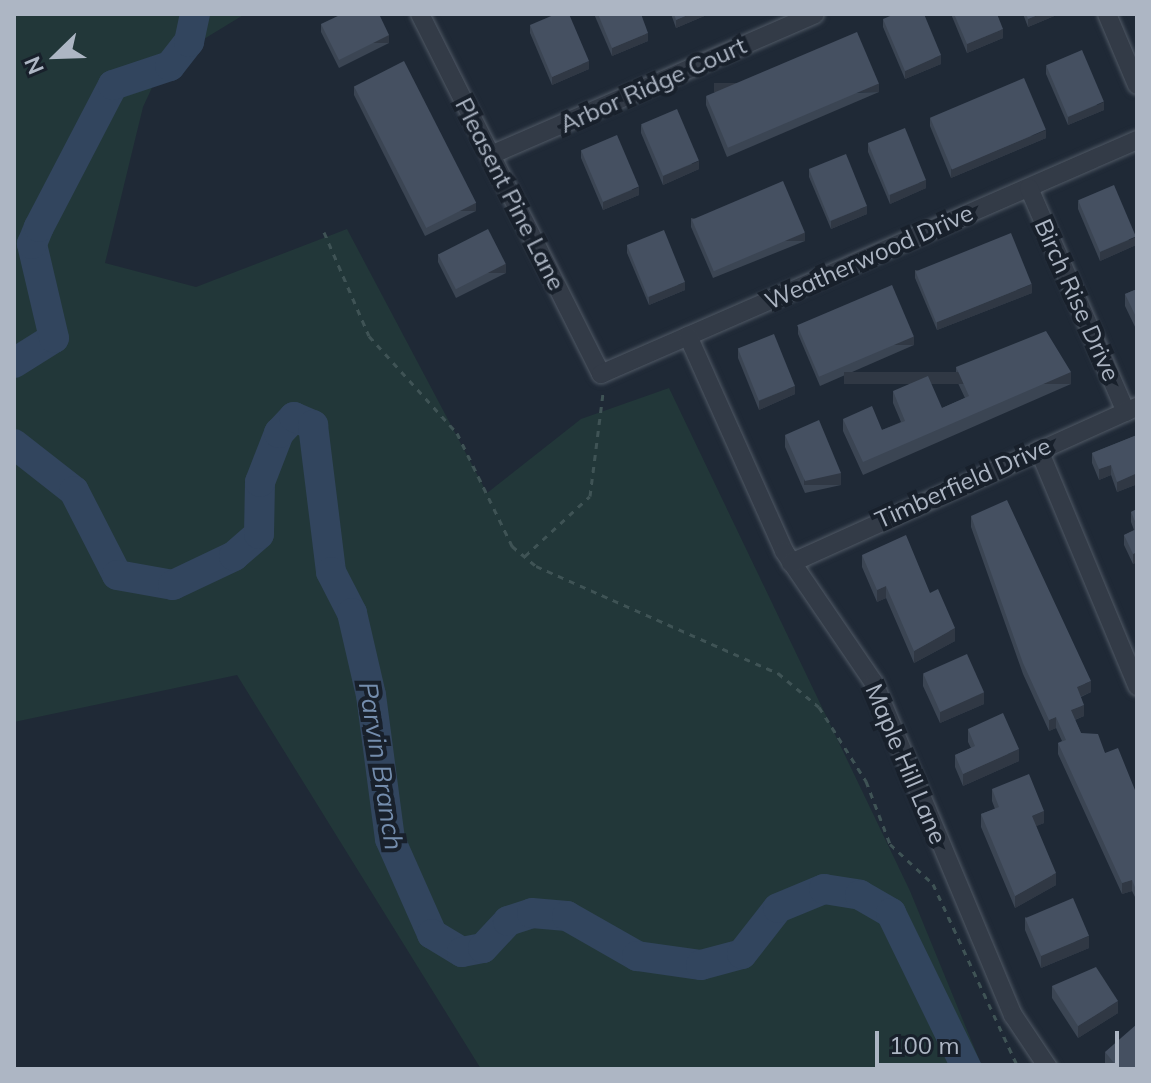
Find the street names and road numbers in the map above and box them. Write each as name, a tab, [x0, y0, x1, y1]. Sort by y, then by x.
street label: Arbor Ridge Court	[555, 31, 751, 139]
street label: Pleasent Pine Lane	[449, 93, 571, 295]
street label: Weatherwood Drive	[761, 198, 977, 316]
street label: Birch Rise Drive	[1028, 215, 1126, 385]
street label: Timberfield Drive	[871, 431, 1055, 535]
street label: Maple Hill Lane	[859, 680, 953, 848]

